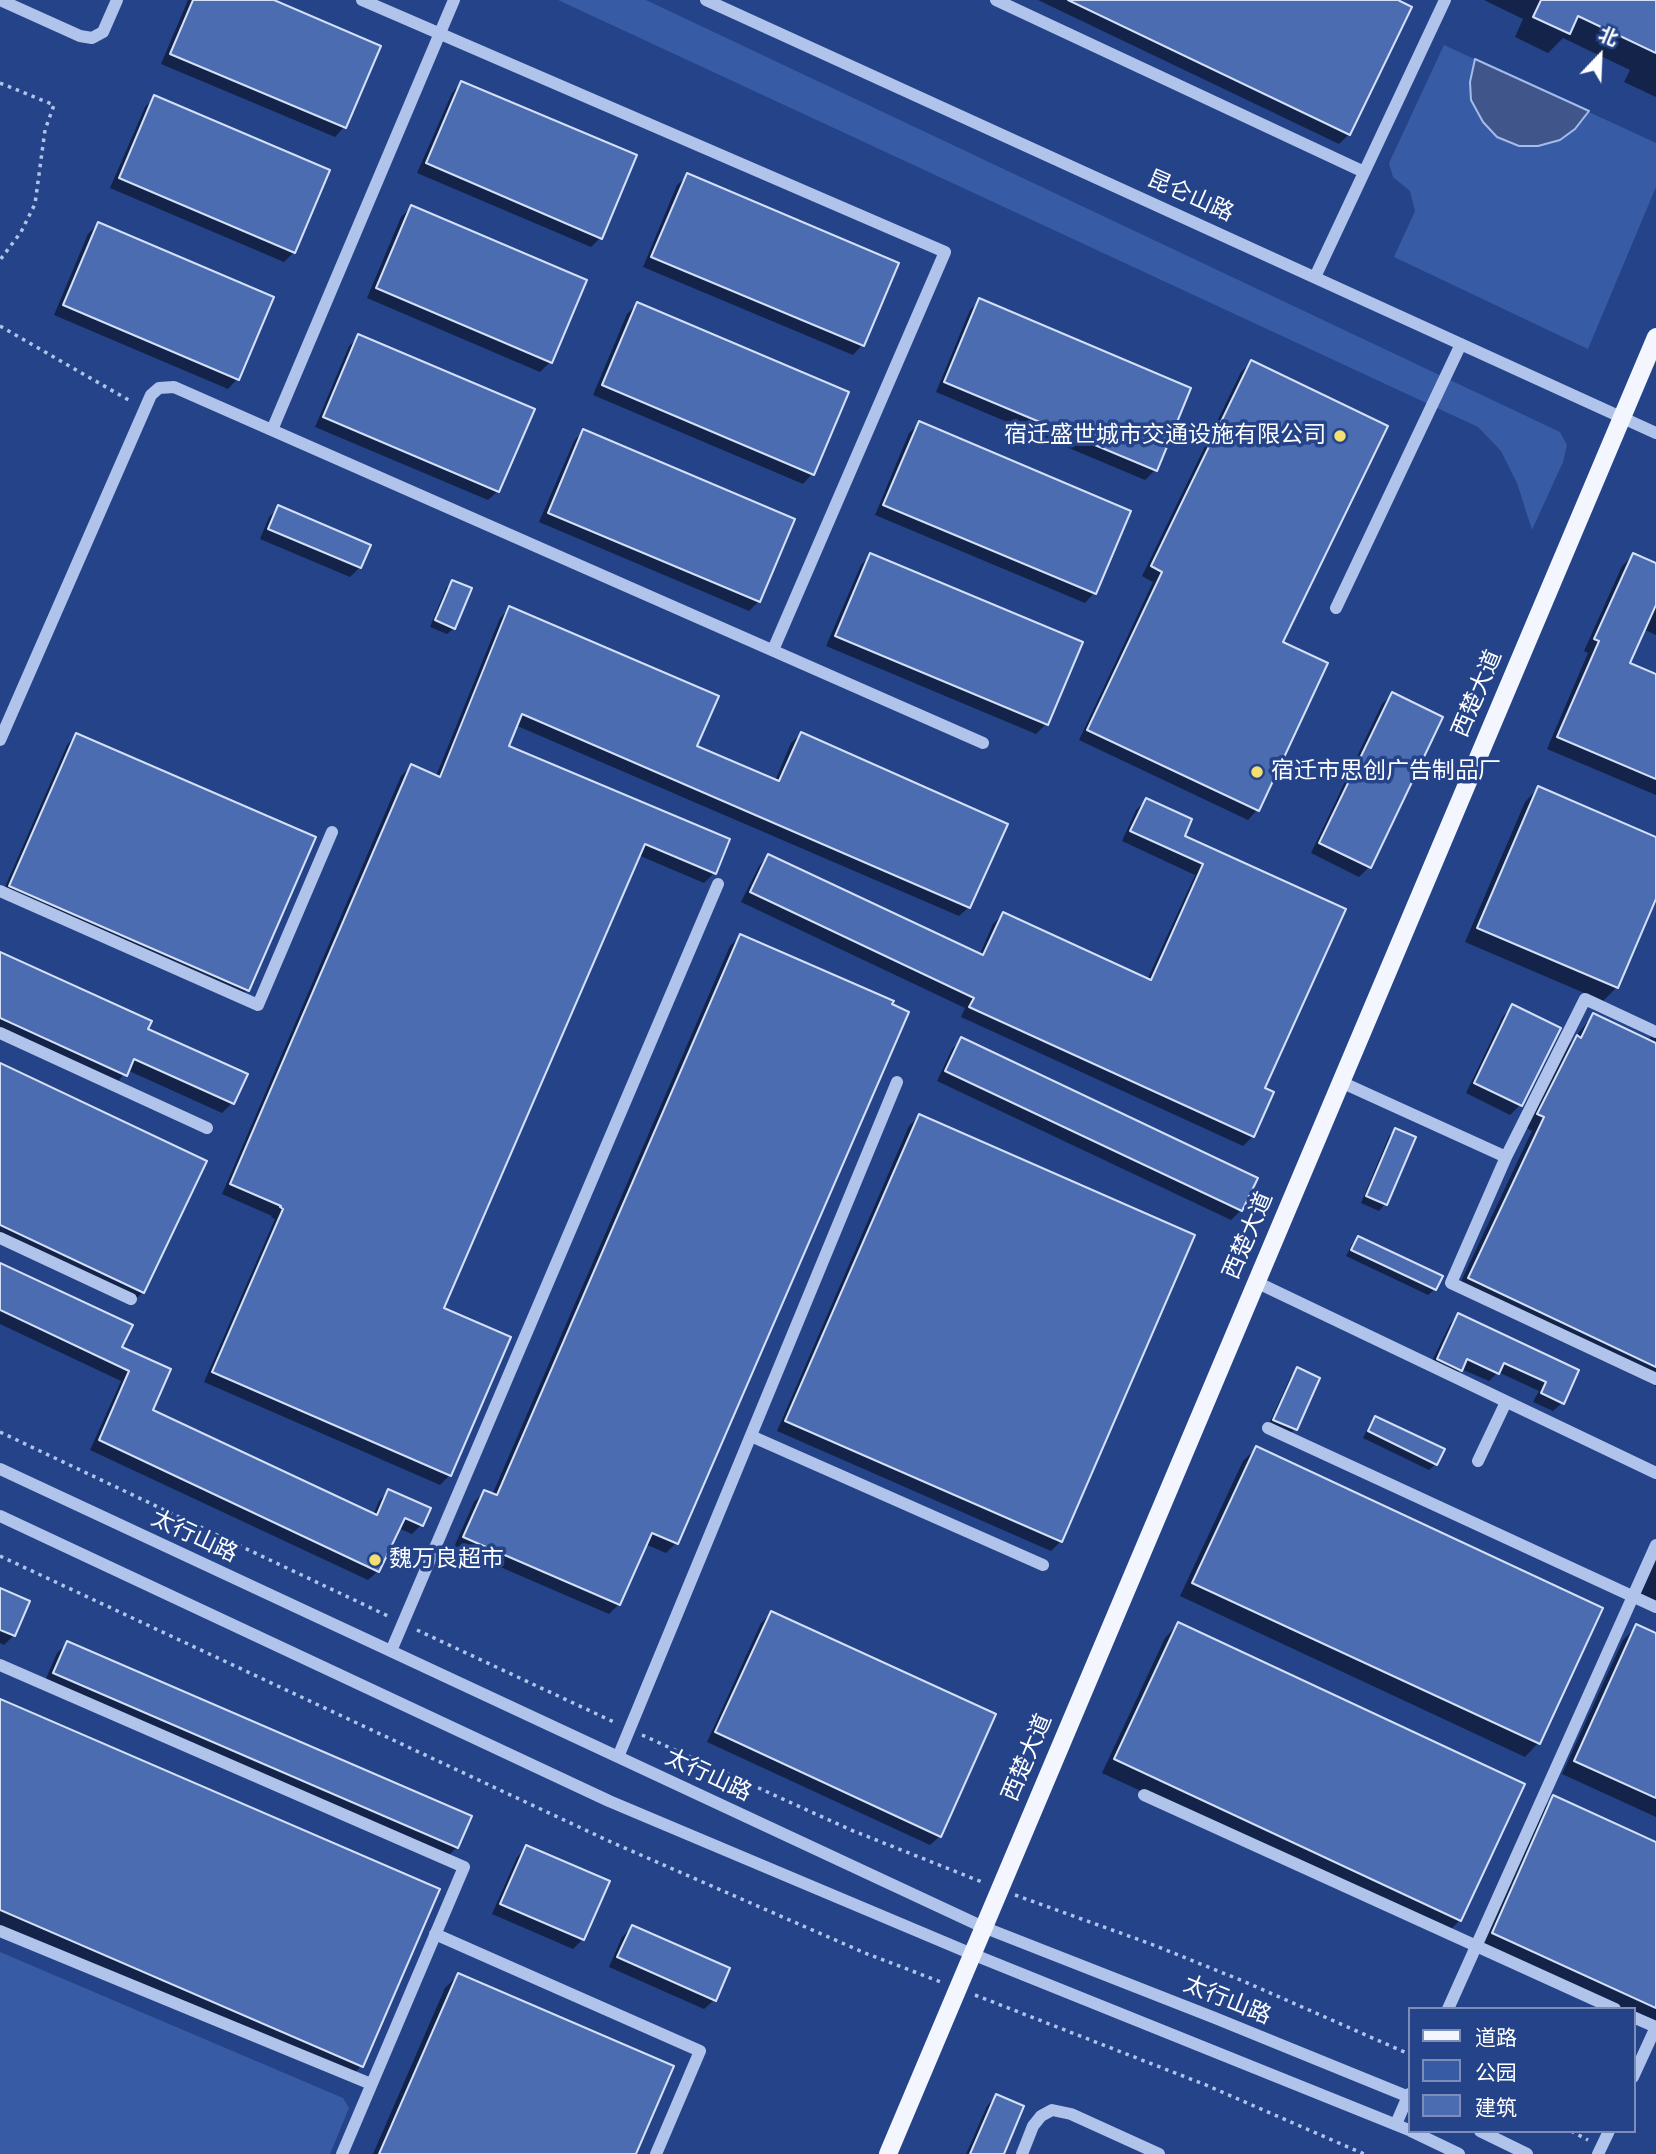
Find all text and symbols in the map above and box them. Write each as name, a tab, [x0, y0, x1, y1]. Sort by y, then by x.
north arrow	[1565, 21, 1635, 91]
text: 北	[1595, 23, 1621, 51]
street label: 昆仑山路	[1142, 166, 1238, 228]
place label: 宿迁盛世城市交通设施有限公司	[1004, 422, 1326, 450]
marker: 宿迁盛世城市交通设施有限公司	[1332, 428, 1348, 444]
street label: 西楚大道	[1447, 646, 1509, 742]
place label: 宿迁市思创广告制品厂	[1271, 758, 1501, 786]
marker: 宿迁市思创广告制品厂	[1249, 764, 1265, 780]
street label: 西楚大道	[1218, 1188, 1280, 1284]
street label: 太行山路	[146, 1505, 242, 1569]
place label: 魏万良超市	[389, 1546, 504, 1574]
marker: 魏万良超市	[367, 1552, 383, 1568]
street label: 西楚大道	[997, 1710, 1059, 1806]
street label: 太行山路	[660, 1744, 756, 1808]
street label: 太行山路	[1179, 1971, 1275, 2031]
legend	[1408, 2007, 1635, 2133]
text: 道路	[1475, 2026, 1517, 2051]
text: 公园	[1475, 2061, 1517, 2086]
text: 建筑	[1475, 2096, 1517, 2121]

